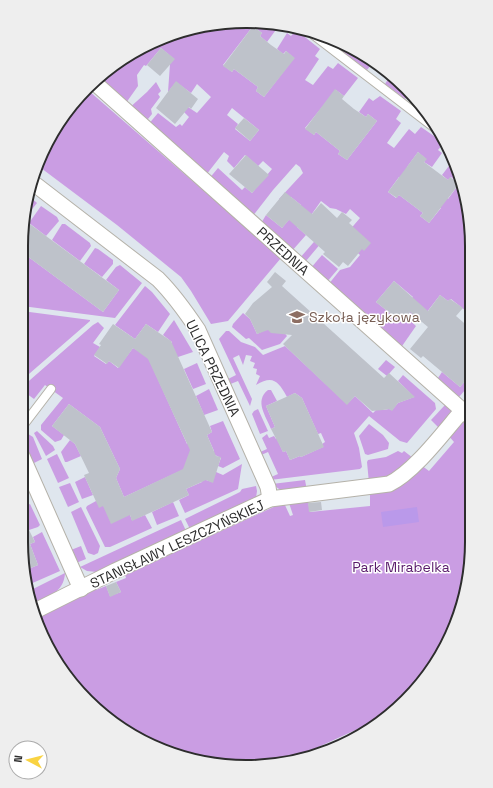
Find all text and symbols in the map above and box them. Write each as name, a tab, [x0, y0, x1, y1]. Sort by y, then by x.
street label: PRZEDNIA	[253, 223, 313, 279]
school or university icon: Szkoła językowa	[288, 308, 306, 326]
place label: Szkoła językowa	[309, 308, 420, 326]
street label: ULICA PRZEDNIA	[182, 317, 244, 420]
street label: STANISŁAWY LESZCZYŃSKIEJ	[87, 496, 267, 592]
park label: Park Mirabelka	[352, 558, 450, 576]
north arrow	[8, 740, 48, 780]
text: N	[11, 754, 25, 763]

